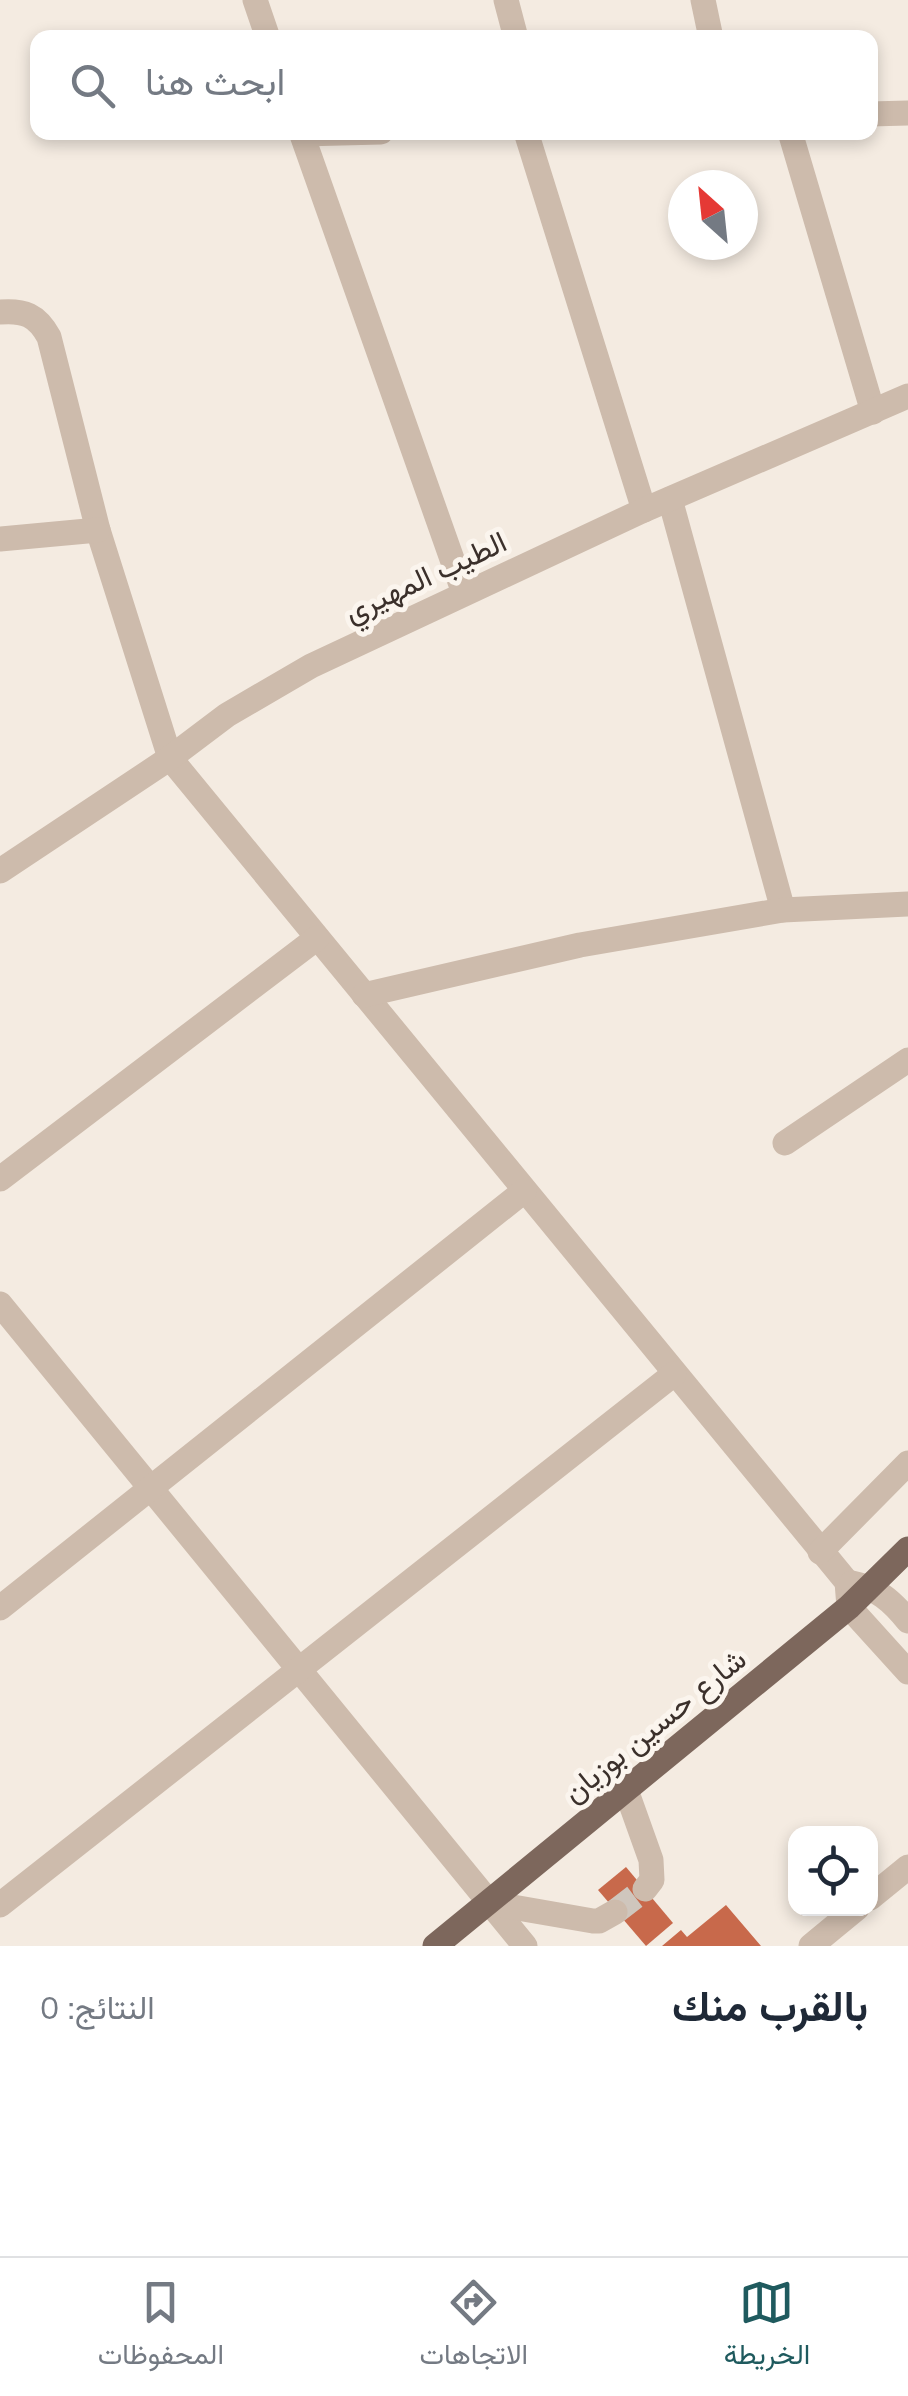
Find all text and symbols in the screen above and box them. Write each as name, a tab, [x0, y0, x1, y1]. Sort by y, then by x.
search box	[30, 30, 878, 140]
text: ابحث هنا	[145, 57, 285, 105]
icon: search	[65, 58, 120, 113]
north arrow	[668, 170, 758, 260]
street label: الطيب المهيري	[338, 522, 515, 636]
street label: شارع حسين بوزيان	[555, 1639, 755, 1812]
map controls	[788, 1826, 878, 1916]
button: locate	[788, 1826, 878, 1916]
text: بالقرب منك	[672, 1979, 868, 2032]
text: النتائج: 0	[40, 1987, 155, 2027]
tab: المحفوظات	[98, 2275, 224, 2379]
tab: الاتجاهات	[419, 2275, 528, 2379]
tab: الخريطة	[724, 2275, 810, 2379]

